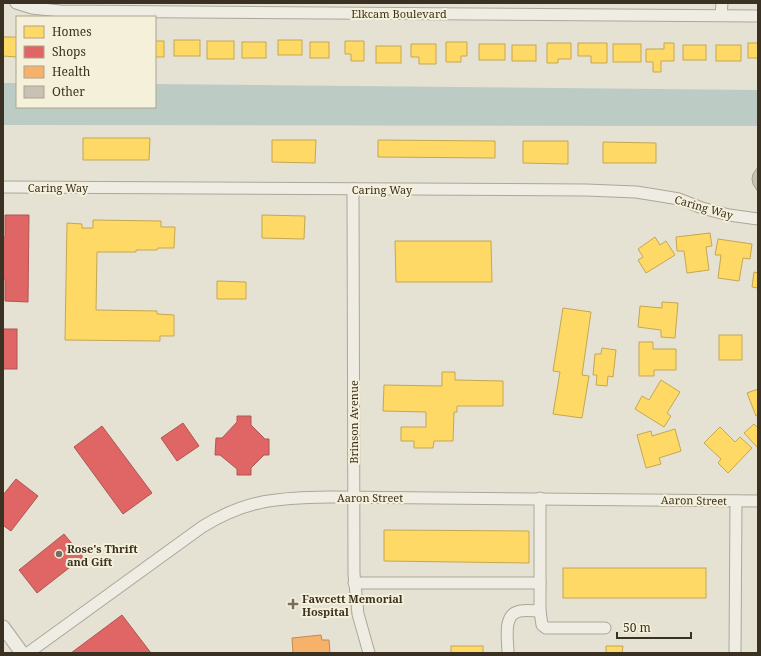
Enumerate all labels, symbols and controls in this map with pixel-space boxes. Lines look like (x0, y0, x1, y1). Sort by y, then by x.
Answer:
street label: Elkcam Boulevard (351, 6, 447, 21)
legend (16, 16, 156, 108)
text: Homes (52, 23, 92, 40)
text: Shops (52, 43, 86, 60)
text: Health (52, 63, 91, 80)
text: Other (52, 83, 85, 100)
street label: Caring Way (28, 180, 89, 195)
street label: Caring Way (352, 182, 413, 197)
street label: Caring Way (673, 191, 736, 223)
street label: Brinson Avenue (346, 380, 361, 464)
street label: Aaron Street (337, 490, 403, 505)
street label: Aaron Street (661, 492, 727, 508)
place label: Rose's Thrift and Gift (67, 541, 138, 569)
marker: Rose's Thrift and Gift (54, 549, 64, 559)
place label: Fawcett Memorial Hospital (302, 591, 403, 619)
marker: Fawcett Memorial Hospital (287, 598, 299, 610)
scale bar (617, 614, 691, 640)
text: 50 m (623, 619, 651, 636)

